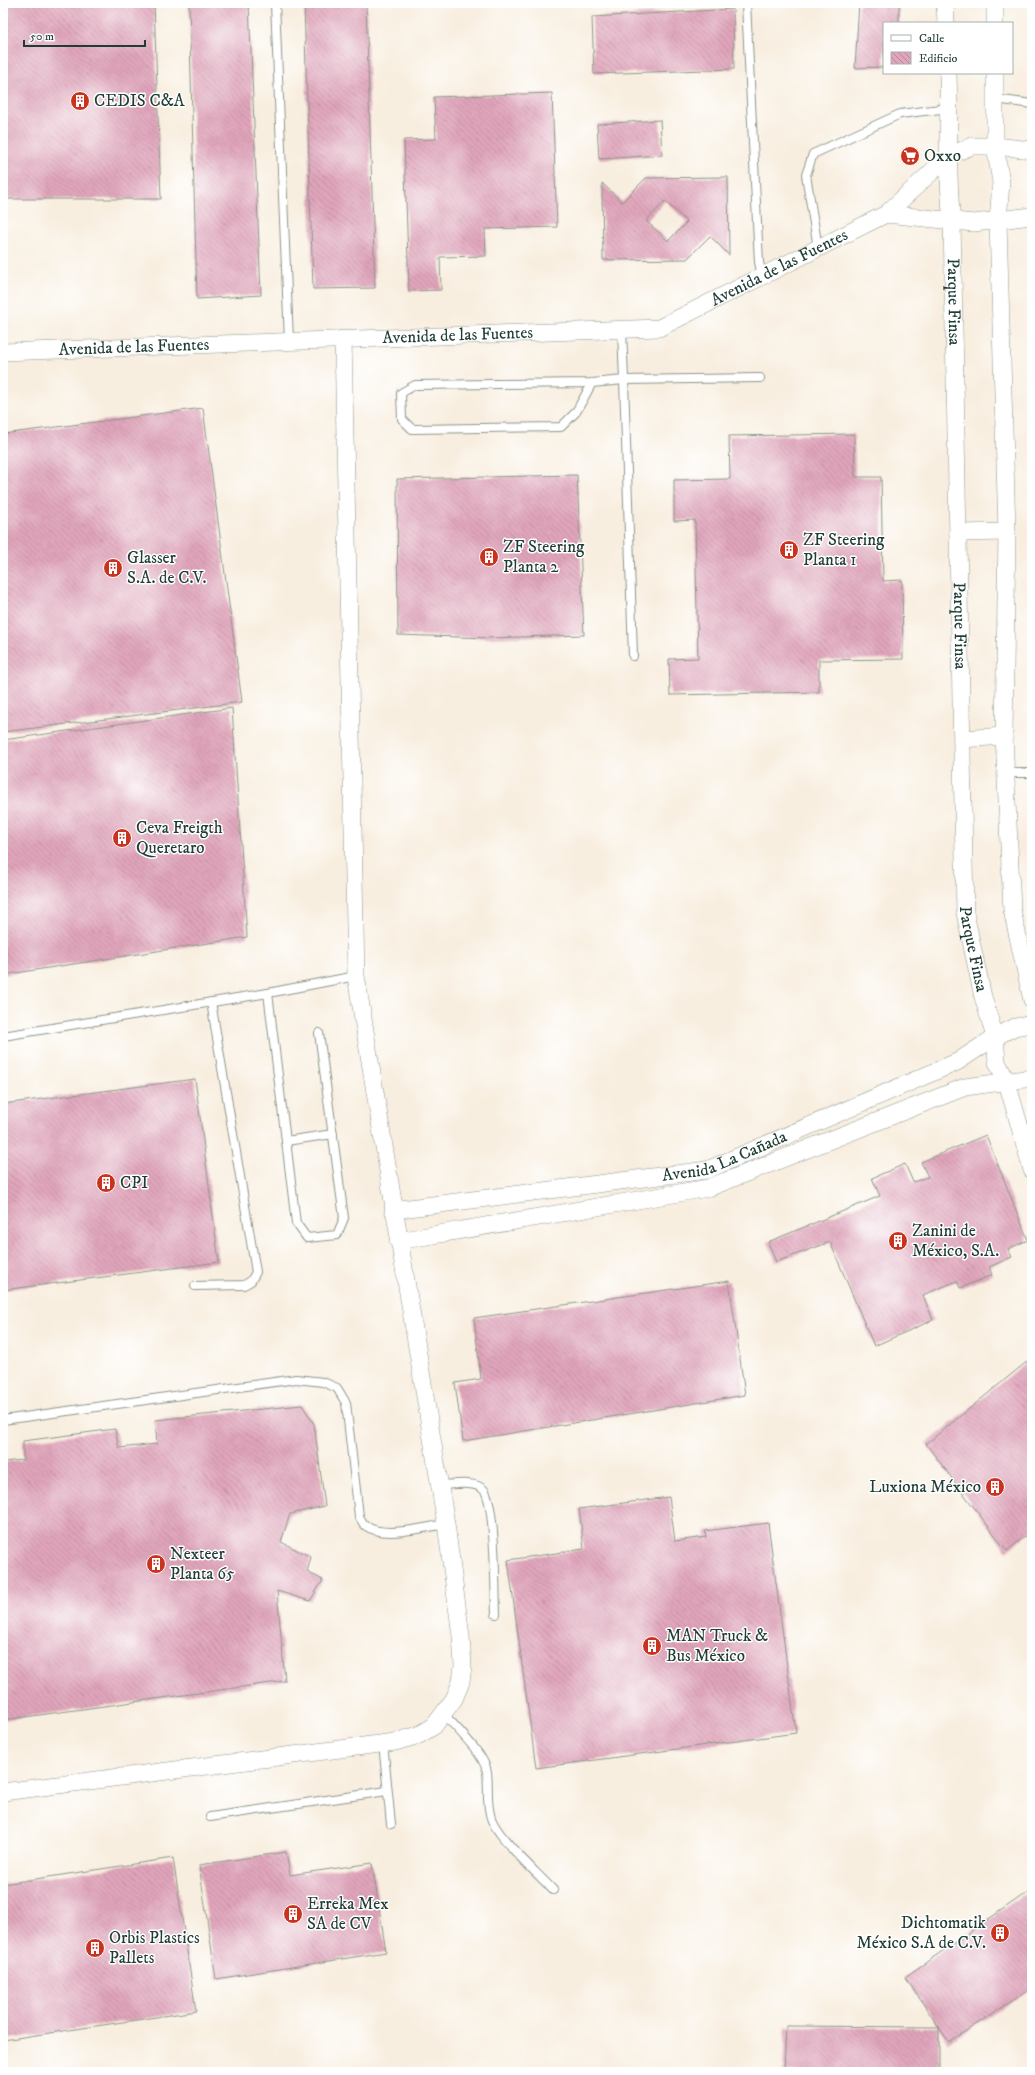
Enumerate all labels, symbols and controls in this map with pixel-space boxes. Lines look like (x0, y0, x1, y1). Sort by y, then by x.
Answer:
scale bar (24, 22, 145, 48)
legend (883, 22, 1013, 74)
text: 50 m (30, 29, 54, 44)
text: Calle (919, 31, 944, 46)
text: Edificio (919, 51, 958, 66)
building icon: CEDIS C&A (69, 90, 91, 112)
place label: CEDIS C&A (94, 90, 185, 112)
supermarket icon: Oxxo (899, 145, 921, 167)
place label: Oxxo (924, 145, 961, 167)
street label: Avenida de las Fuentes (707, 224, 852, 311)
street label: Parque Finsa (942, 258, 965, 346)
street label: Avenida de las Fuentes (382, 322, 534, 349)
street label: Avenida de las Fuentes (58, 333, 210, 361)
place label: ZF Steering Planta 1 (803, 529, 885, 571)
place label: ZF Steering Planta 2 (503, 536, 585, 578)
building icon: ZF Steering Planta 1 (778, 539, 800, 561)
building icon: ZF Steering Planta 2 (478, 546, 500, 568)
place label: Glasser S.A. de C.V. (127, 547, 207, 589)
building icon: Glasser S.A. de C.V. (102, 557, 124, 579)
street label: Parque Finsa (948, 582, 971, 670)
place label: Ceva Freigth Queretaro (136, 817, 223, 859)
building icon: Ceva Freigth Queretaro (111, 827, 133, 849)
street label: Parque Finsa (954, 906, 993, 995)
street label: Avenida La Cañada (661, 1125, 791, 1187)
building icon: CPI (95, 1172, 117, 1194)
place label: CPI (120, 1172, 148, 1194)
place label: Zanini de México, S.A. (912, 1220, 999, 1262)
building icon: Zanini de México, S.A. (887, 1230, 909, 1252)
place label: Luxiona México (869, 1476, 981, 1498)
building icon: Luxiona México (984, 1476, 1006, 1498)
place label: Nexteer Planta 65 (170, 1543, 235, 1585)
building icon: Nexteer Planta 65 (145, 1553, 167, 1575)
place label: MAN Truck & Bus México (666, 1625, 768, 1667)
building icon: MAN Truck & Bus México (641, 1635, 663, 1657)
place label: Erreka Mex SA de CV (307, 1893, 389, 1935)
building icon: Erreka Mex SA de CV (282, 1903, 304, 1925)
place label: Dichtomatik México S.A de C.V. (856, 1912, 987, 1954)
building icon: Dichtomatik México S.A de C.V. (989, 1922, 1011, 1944)
place label: Orbis Plastics Pallets (109, 1927, 200, 1969)
building icon: Orbis Plastics Pallets (84, 1937, 106, 1959)

